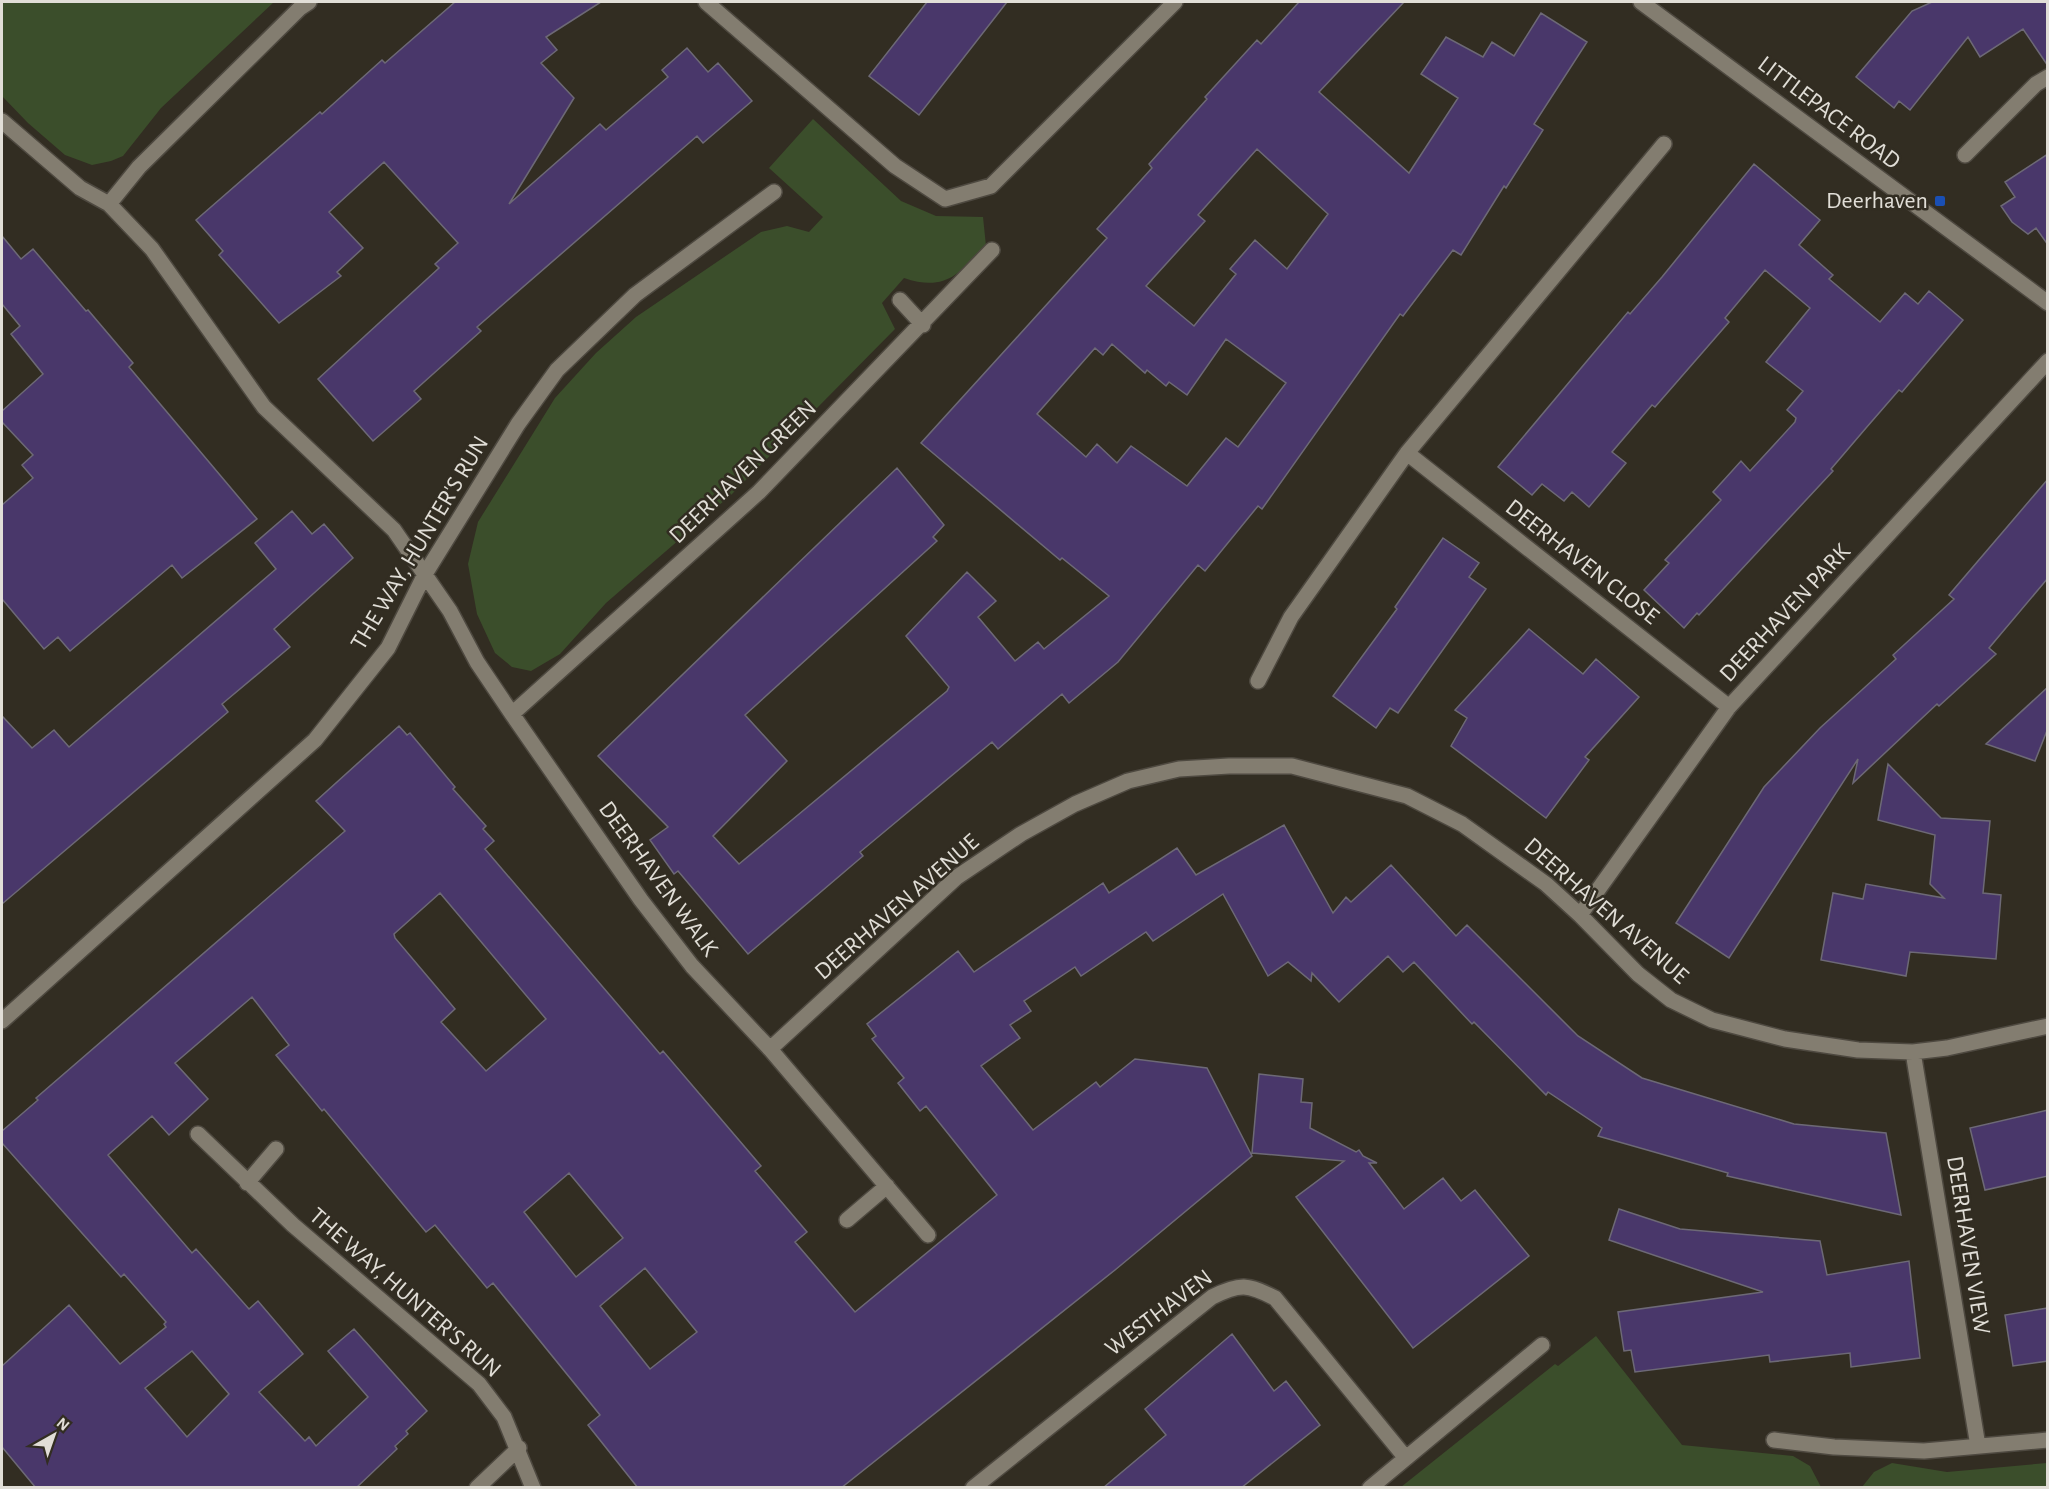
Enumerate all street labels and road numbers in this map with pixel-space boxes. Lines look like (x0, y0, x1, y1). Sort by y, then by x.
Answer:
street label: LITTLEPACE ROAD (1753, 52, 1905, 174)
street label: DEERHAVEN GREEN (665, 396, 821, 548)
street label: THE WAY, HUNTER'S RUN (347, 432, 493, 654)
street label: DEERHAVEN CLOSE (1501, 495, 1663, 629)
street label: DEERHAVEN PARK (1715, 539, 1855, 687)
street label: DEERHAVEN WALK (594, 797, 723, 962)
street label: DEERHAVEN AVENUE (810, 829, 984, 984)
street label: DEERHAVEN AVENUE (1519, 834, 1693, 989)
street label: DEERHAVEN VIEW (1942, 1154, 1994, 1336)
street label: THE WAY, HUNTER'S RUN (305, 1204, 505, 1382)
street label: WESTHAVEN (1101, 1265, 1217, 1361)

